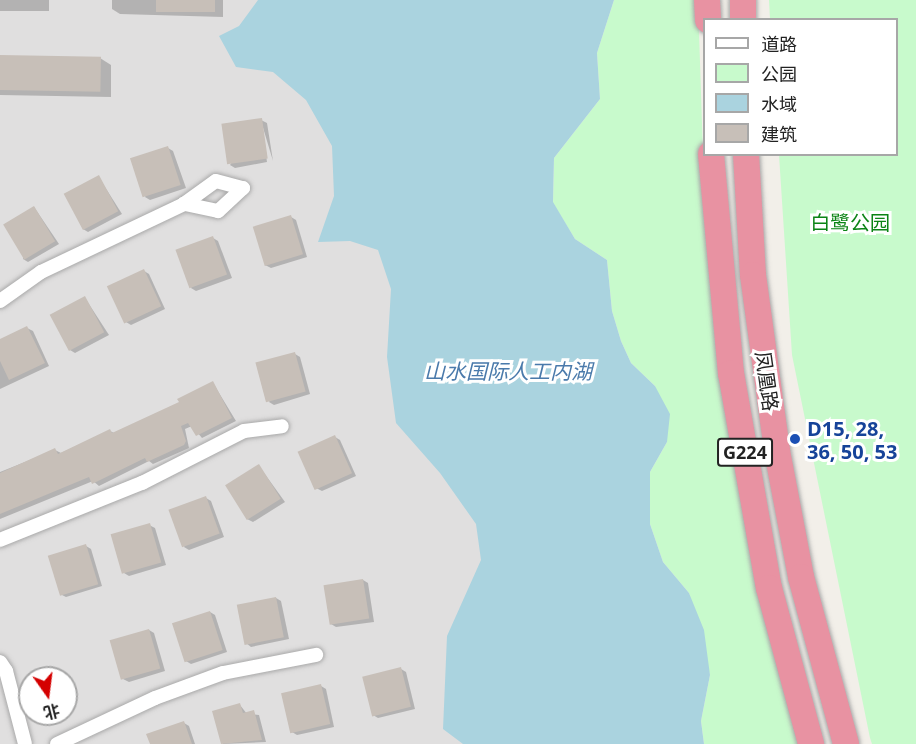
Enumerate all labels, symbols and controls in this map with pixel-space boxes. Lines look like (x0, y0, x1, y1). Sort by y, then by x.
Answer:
legend (703, 18, 898, 156)
text: 道路 (761, 32, 797, 56)
text: 公园 (761, 62, 797, 86)
text: 水域 (761, 92, 797, 116)
text: 建筑 (761, 122, 797, 146)
park label: 白鹭公园 (810, 210, 890, 234)
street label: 凤凰路 (751, 350, 783, 412)
water label: 山水国际人工内湖 (424, 358, 592, 384)
place label: D15, 28, 36, 50, 53 (807, 416, 897, 463)
marker: D15, 28, 36, 50, 53 (788, 432, 802, 446)
road number: G224 (716, 437, 774, 467)
north arrow (18, 666, 78, 726)
text: 北 (41, 699, 62, 724)

